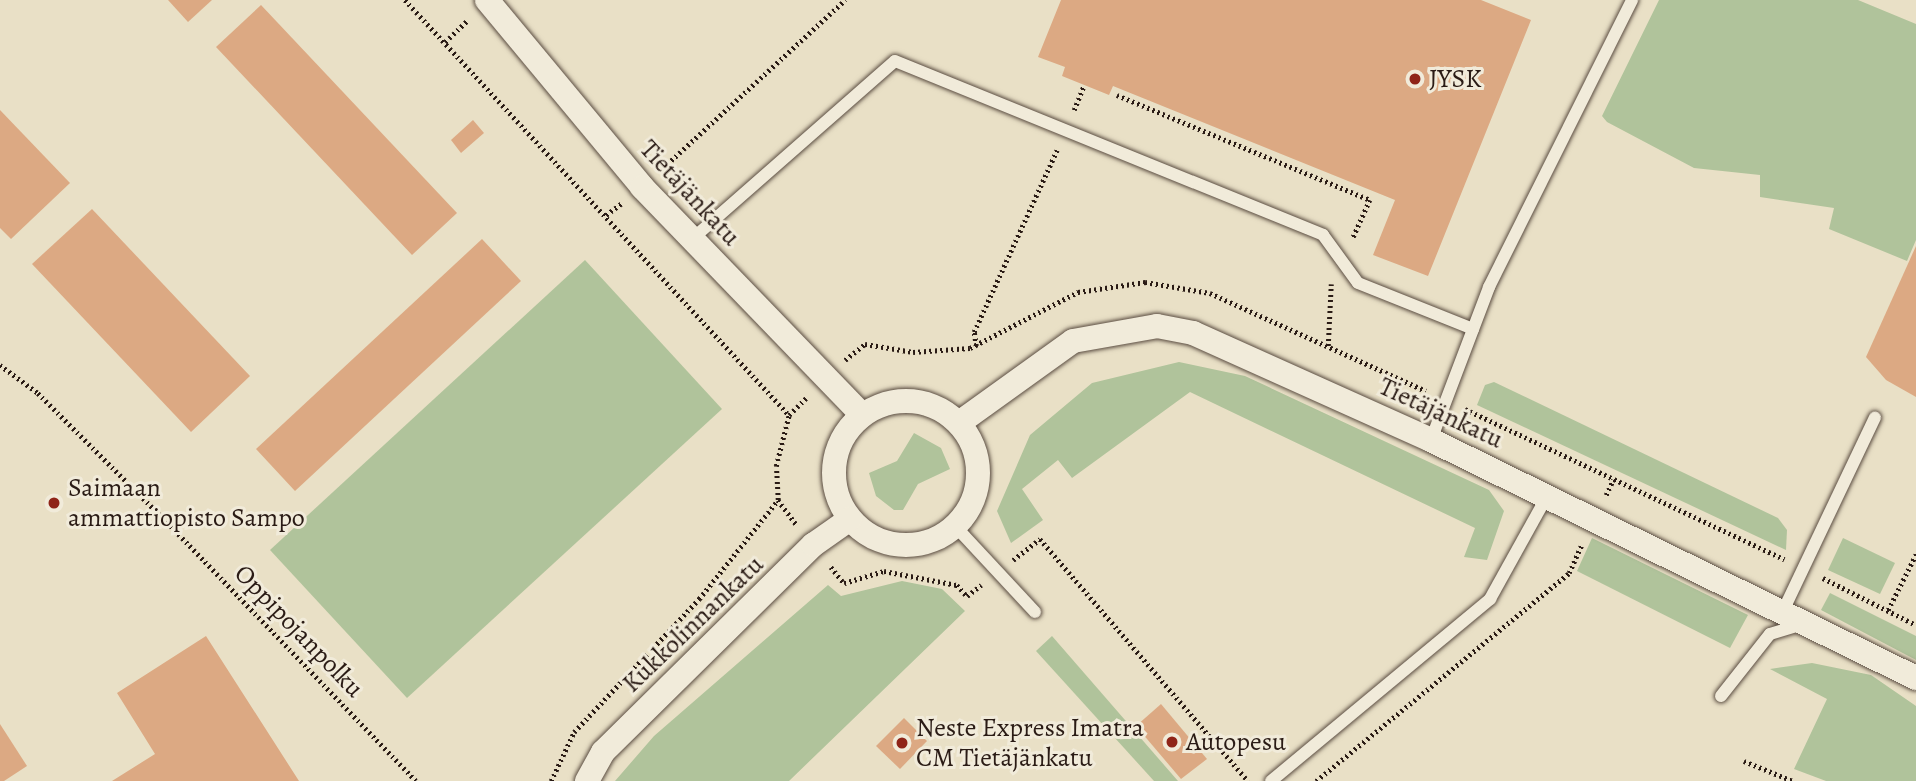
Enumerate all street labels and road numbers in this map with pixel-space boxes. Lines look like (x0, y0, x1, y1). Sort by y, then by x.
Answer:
street label: Tietäjänkatu (633, 134, 747, 252)
street label: Tietäjänkatu (1374, 371, 1508, 455)
street label: Kukkolinnankatu (616, 549, 770, 699)
street label: Oppipojanpolku (228, 558, 370, 704)

